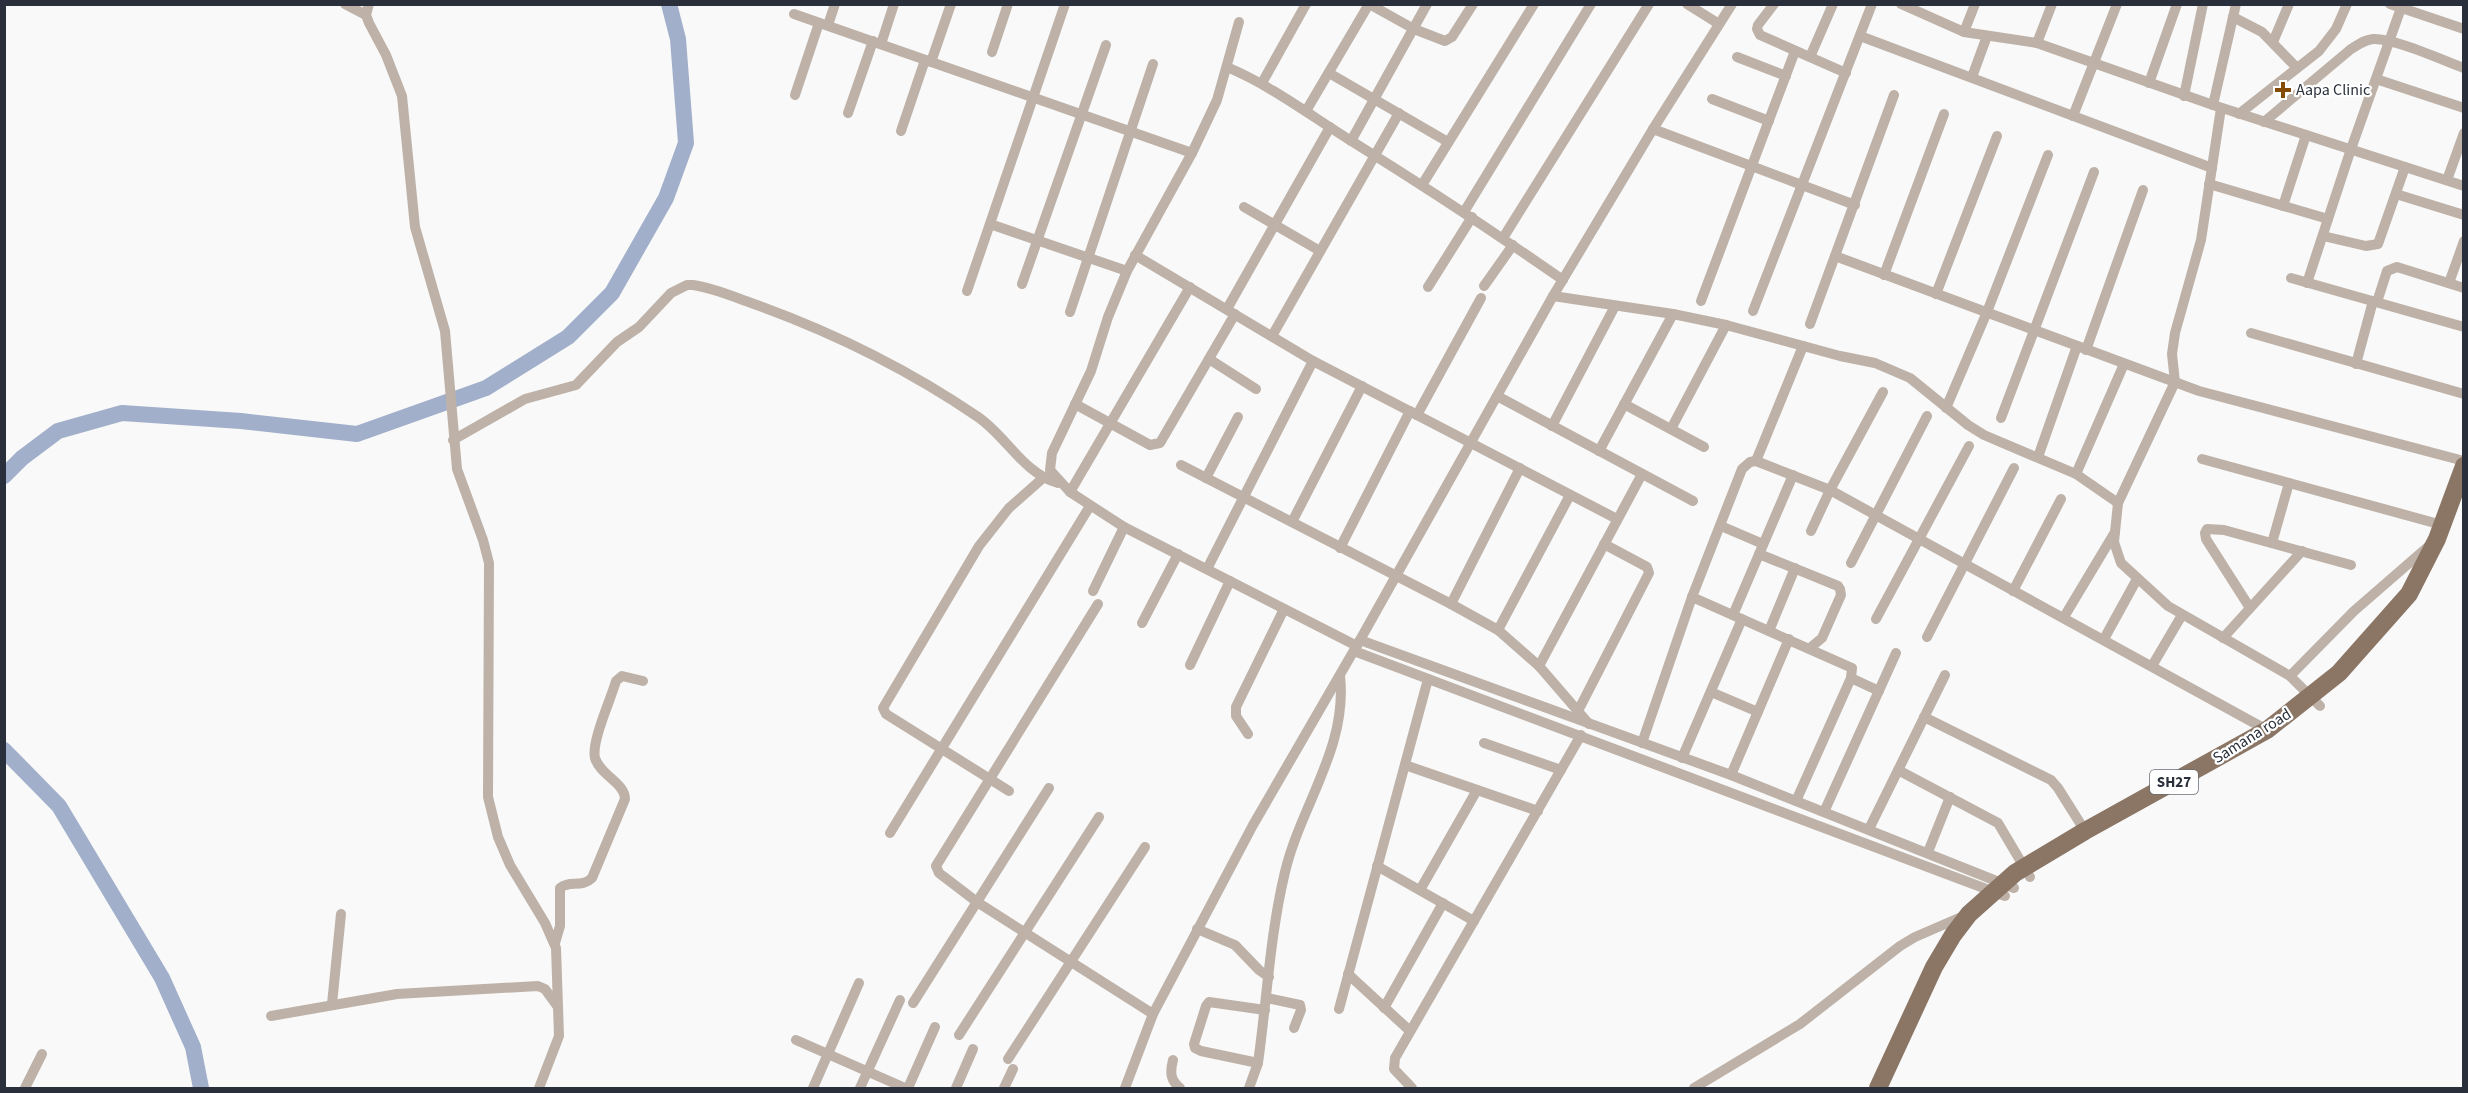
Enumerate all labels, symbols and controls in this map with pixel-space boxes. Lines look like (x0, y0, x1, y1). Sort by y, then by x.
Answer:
place label: Aapa Clinic (2296, 79, 2370, 101)
marker: Aapa Clinic (2274, 81, 2292, 99)
street label: Samana road (2209, 703, 2295, 769)
road number: SH27 (2150, 770, 2198, 794)

